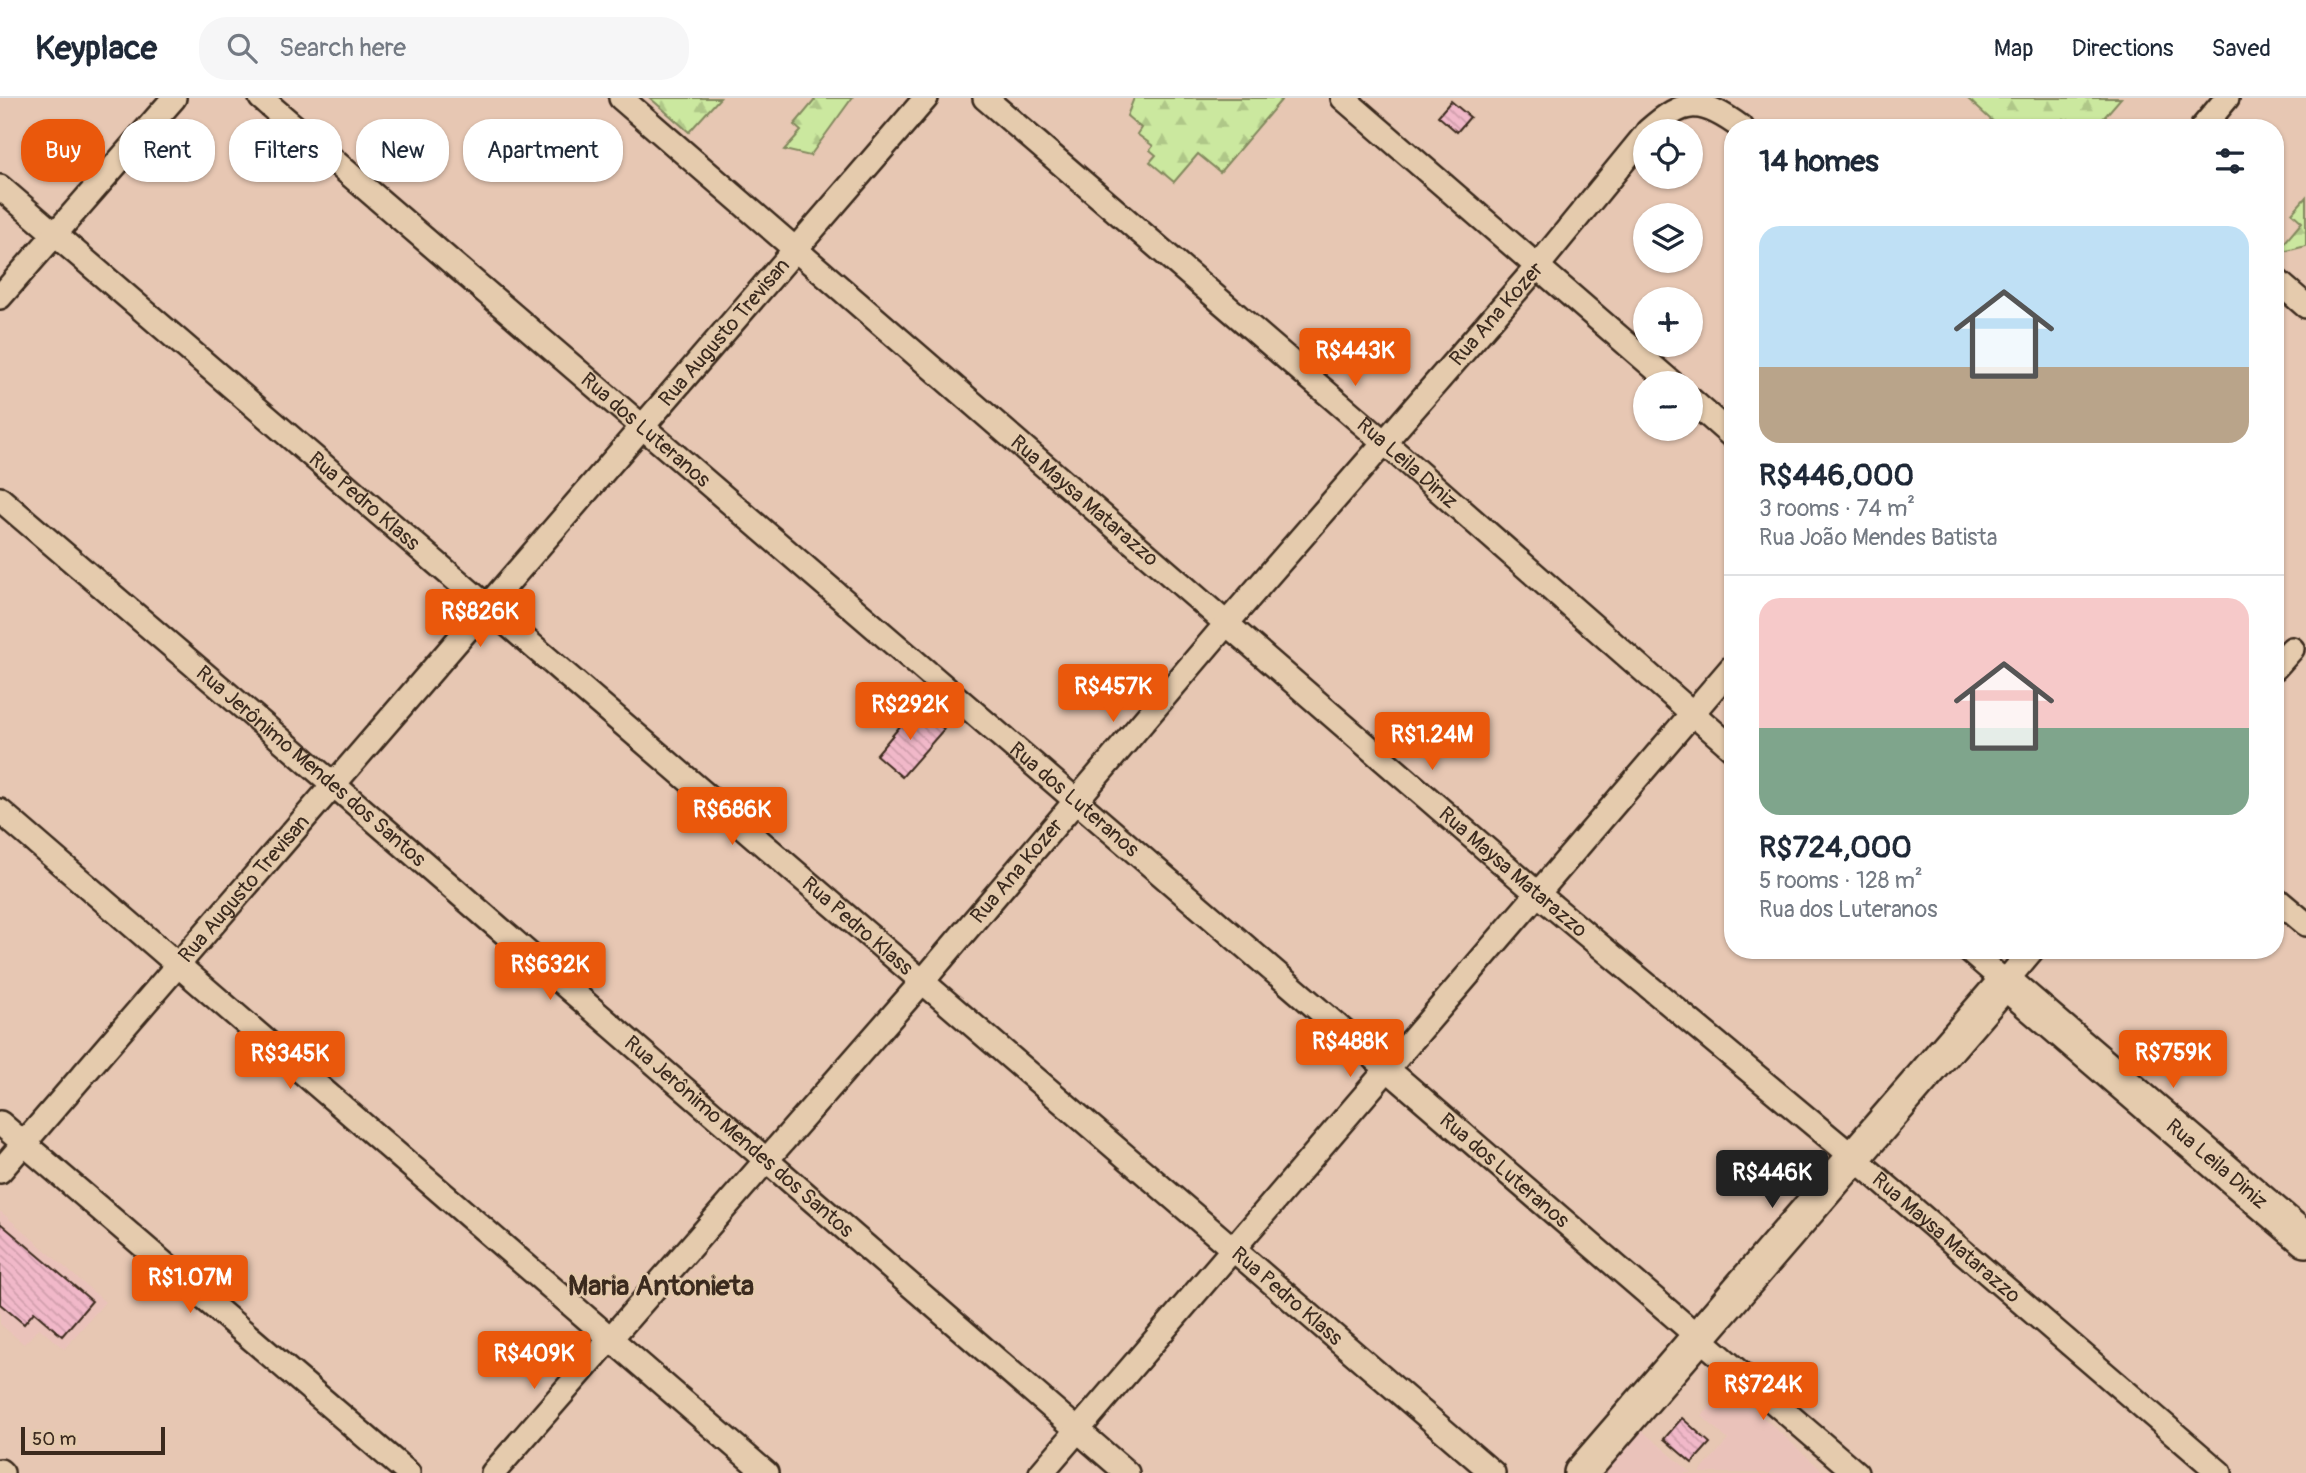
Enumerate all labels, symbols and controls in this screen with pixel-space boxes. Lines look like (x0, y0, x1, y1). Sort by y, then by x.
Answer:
search box (199, 17, 689, 80)
text: Keyplace (35, 28, 157, 69)
icon: search (223, 29, 261, 67)
text: Search here (279, 32, 406, 64)
text: Map (1994, 34, 2034, 63)
text: Directions (2072, 34, 2173, 63)
text: Saved (2211, 34, 2271, 63)
chip: Buy (21, 119, 105, 182)
chip: Rent (119, 119, 215, 182)
chip: Filters (229, 119, 342, 182)
chip: New (356, 119, 449, 182)
chip: Apartment (463, 119, 623, 182)
map controls (1633, 119, 1703, 441)
button: locate (1633, 119, 1703, 189)
icon: filters (2211, 142, 2249, 180)
text: 14 homes (1759, 143, 1879, 180)
button: layers (1633, 203, 1703, 273)
street label: Rua Augusto Trevisan (652, 252, 795, 412)
street label: Rua Ana Kozer (1443, 256, 1549, 372)
icon: home (1941, 271, 2067, 397)
button: + (1633, 287, 1703, 357)
pin: R$443K (1298, 328, 1412, 388)
text: R$443K (1315, 336, 1395, 365)
street label: Rua dos Luteranos (575, 366, 717, 494)
button: − (1633, 371, 1703, 441)
street label: Rua Leila Diniz (1351, 411, 1464, 514)
street label: Rua Maysa Matarazzo (1005, 429, 1164, 572)
street label: Rua Pedro Klass (303, 446, 426, 557)
text: R$446,000 (1759, 457, 1914, 494)
text: 3 rooms · 74 m² (1759, 494, 1915, 523)
text: Rua João Mendes Batista (1759, 523, 1997, 552)
pin: R$826K (423, 589, 537, 649)
text: R$826K (441, 597, 519, 626)
icon: home (1941, 643, 2067, 769)
street label: Rua Jerônimo Mendes dos Santos (191, 659, 432, 873)
pin: R$457K (1056, 664, 1170, 724)
text: R$457K (1074, 672, 1152, 701)
pin: R$292K (853, 682, 967, 742)
text: R$292K (871, 690, 949, 719)
pin: R$1.24M (1367, 712, 1497, 772)
text: R$1.24M (1391, 720, 1473, 749)
street label: Rua dos Luteranos (1004, 736, 1145, 863)
pin: R$686K (675, 788, 789, 847)
text: R$686K (693, 795, 771, 824)
street label: Rua Maysa Matarazzo (1433, 800, 1593, 943)
street label: Rua Augusto Trevisan (172, 809, 315, 968)
street label: Rua Ana Kozer (964, 812, 1069, 929)
text: R$724,000 (1759, 829, 1912, 866)
text: 5 rooms · 128 m² (1759, 866, 1923, 895)
street label: Rua Pedro Klass (796, 870, 919, 982)
text: Rua dos Luteranos (1759, 895, 1937, 924)
pin: R$632K (493, 942, 607, 1002)
text: R$632K (511, 950, 589, 979)
pin: R$488K (1293, 1020, 1407, 1079)
text: R$488K (1312, 1027, 1388, 1056)
street label: Rua Jerônimo Mendes dos Santos (619, 1030, 860, 1244)
pin: R$759K (2116, 1030, 2230, 1090)
pin: R$345K (233, 1032, 347, 1091)
text: R$759K (2135, 1038, 2211, 1067)
text: R$345K (251, 1039, 329, 1068)
street label: Rua dos Luteranos (1434, 1107, 1576, 1234)
street label: Rua Leila Diniz (2161, 1113, 2274, 1215)
pin: R$446K (1715, 1150, 1829, 1210)
text: R$446K (1732, 1158, 1812, 1187)
street label: Rua Maysa Matarazzo (1867, 1166, 2026, 1309)
street label: Rua Pedro Klass (1226, 1240, 1349, 1352)
pin: R$1.07M (125, 1256, 255, 1315)
text: R$1.07M (148, 1263, 232, 1292)
district label: Maria Antonieta (568, 1269, 754, 1304)
pin: R$409K (477, 1332, 591, 1391)
text: R$409K (494, 1339, 574, 1368)
pin: R$724K (1706, 1362, 1820, 1422)
text: R$724K (1724, 1370, 1802, 1399)
scale bar (21, 1424, 164, 1456)
text: 50 m (32, 1427, 76, 1451)

